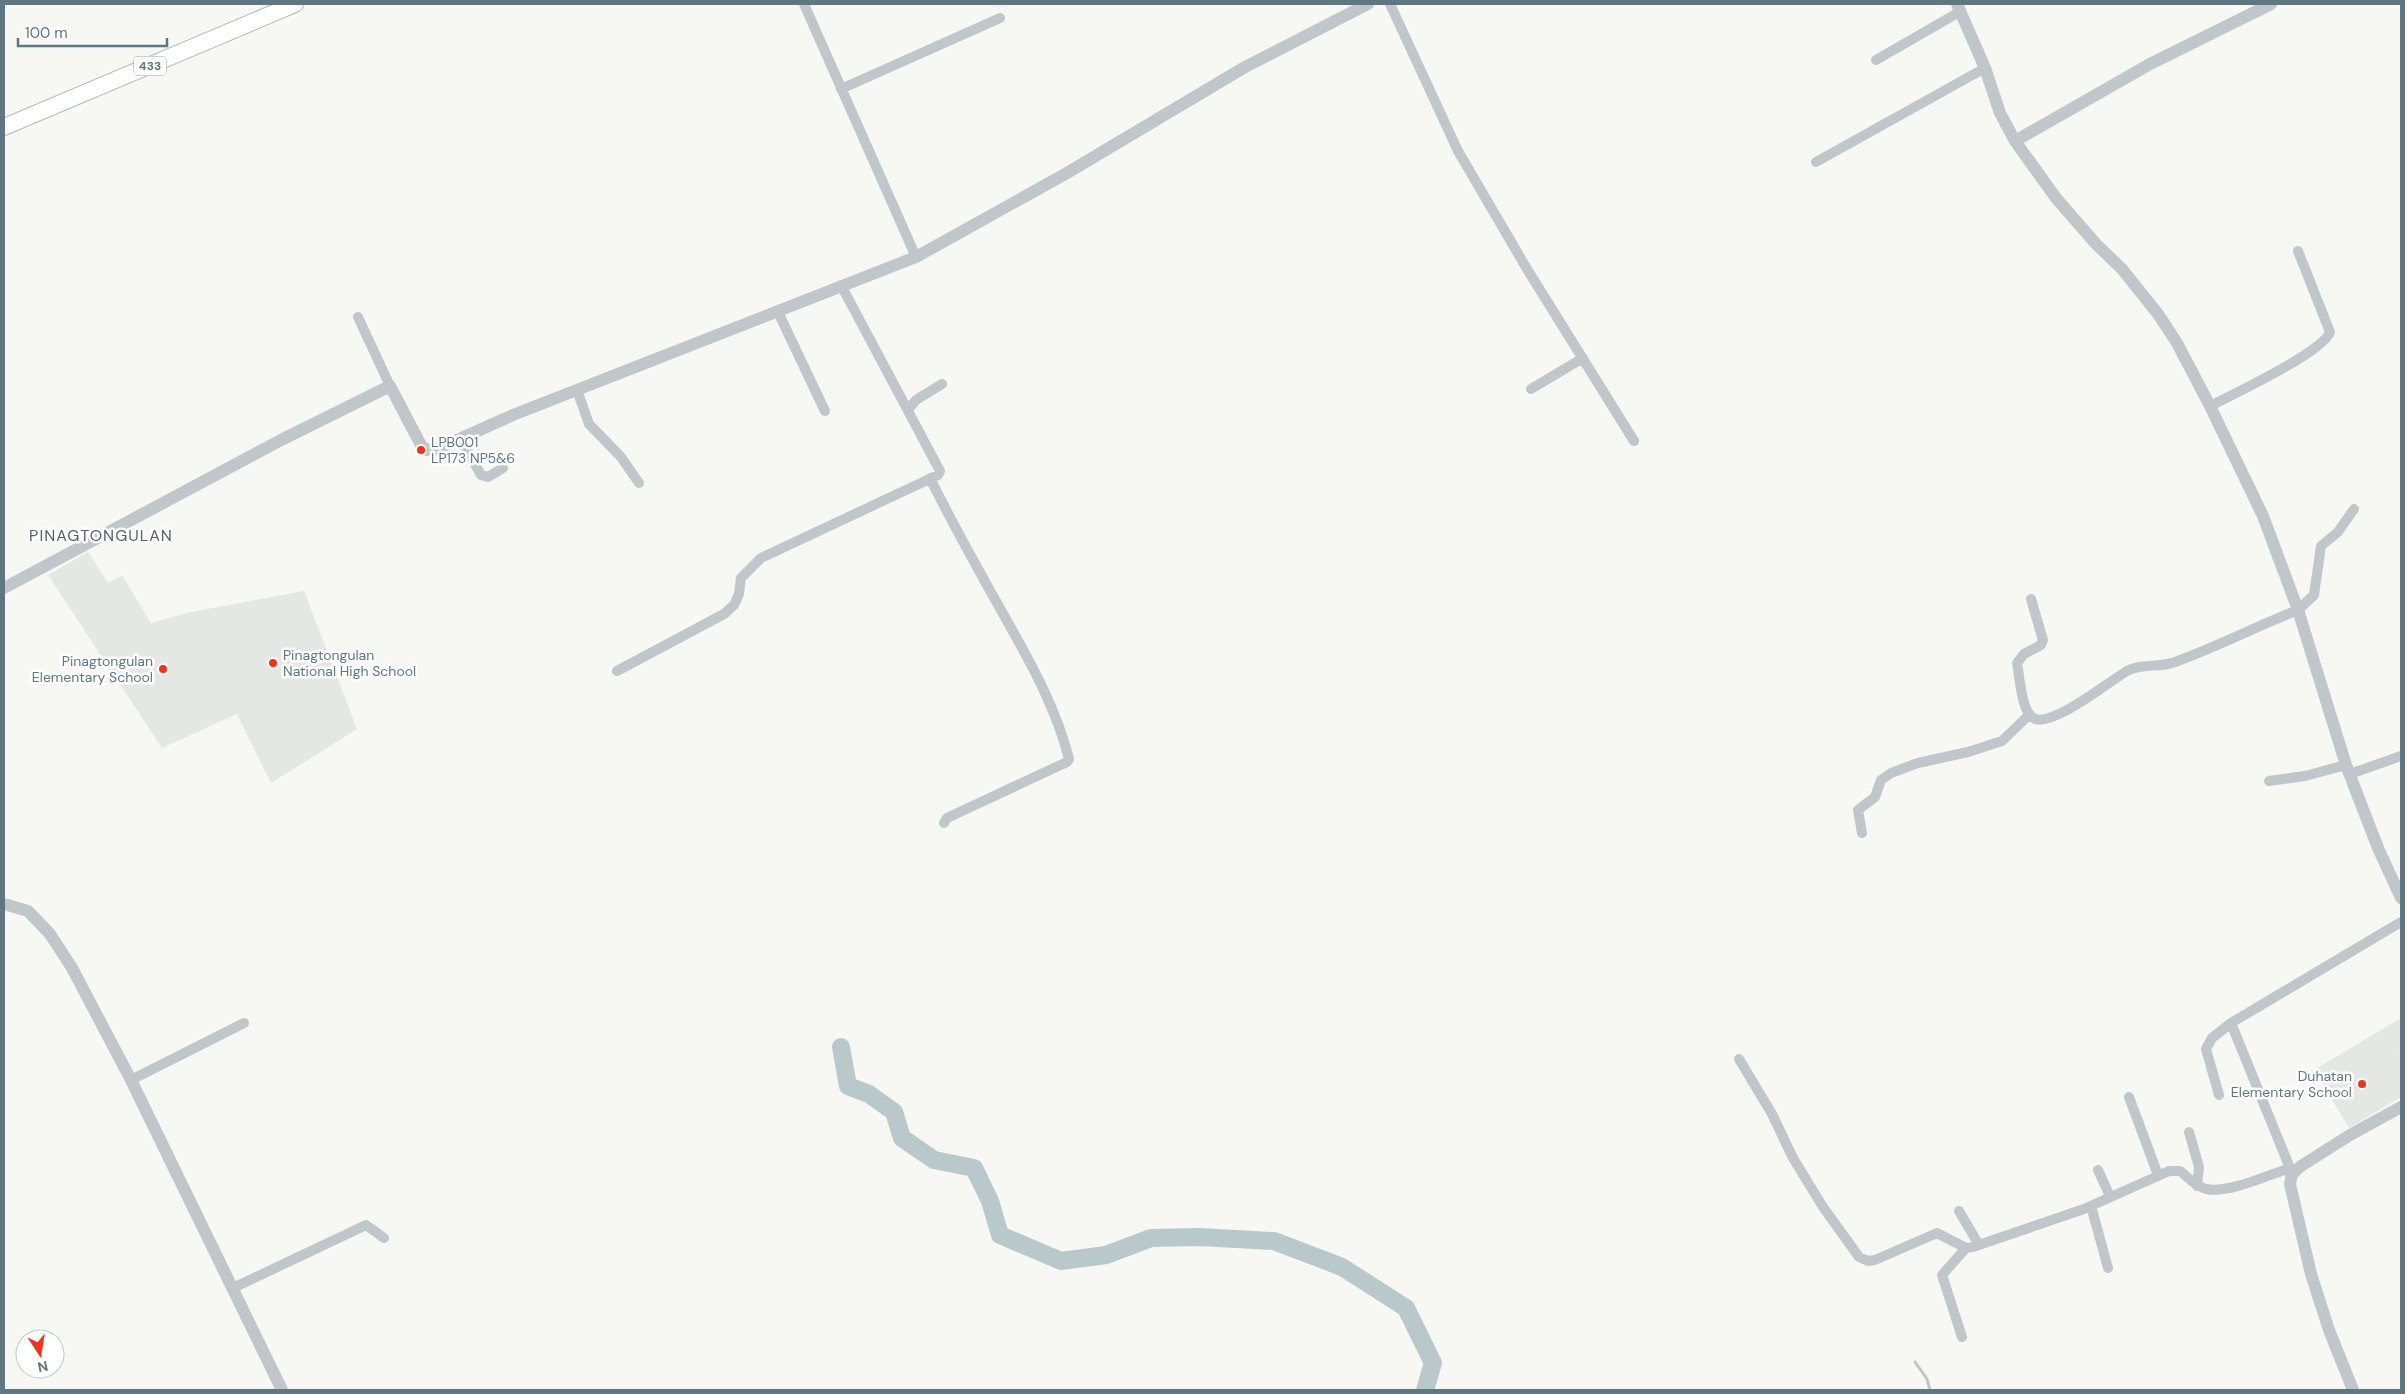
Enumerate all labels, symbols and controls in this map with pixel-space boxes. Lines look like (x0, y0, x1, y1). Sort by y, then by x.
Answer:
scale bar (18, 15, 166, 47)
text: 100 m (25, 23, 68, 43)
road number: 433 (134, 56, 166, 76)
place label: LPB001 LP173 NP5&6 (431, 433, 515, 467)
marker: LPB001 LP173 NP5&6 (415, 444, 427, 456)
district label: PINAGTONGULAN (29, 525, 173, 546)
place label: Pinagtongulan National High School (283, 646, 416, 680)
place label: Pinagtongulan Elementary School (32, 652, 153, 686)
marker: Pinagtongulan National High School (267, 657, 279, 669)
marker: Pinagtongulan Elementary School (157, 663, 169, 675)
place label: Duhatan Elementary School (2231, 1067, 2352, 1101)
marker: Duhatan Elementary School (2356, 1078, 2368, 1090)
north arrow (15, 1329, 65, 1379)
text: N (36, 1357, 50, 1377)

